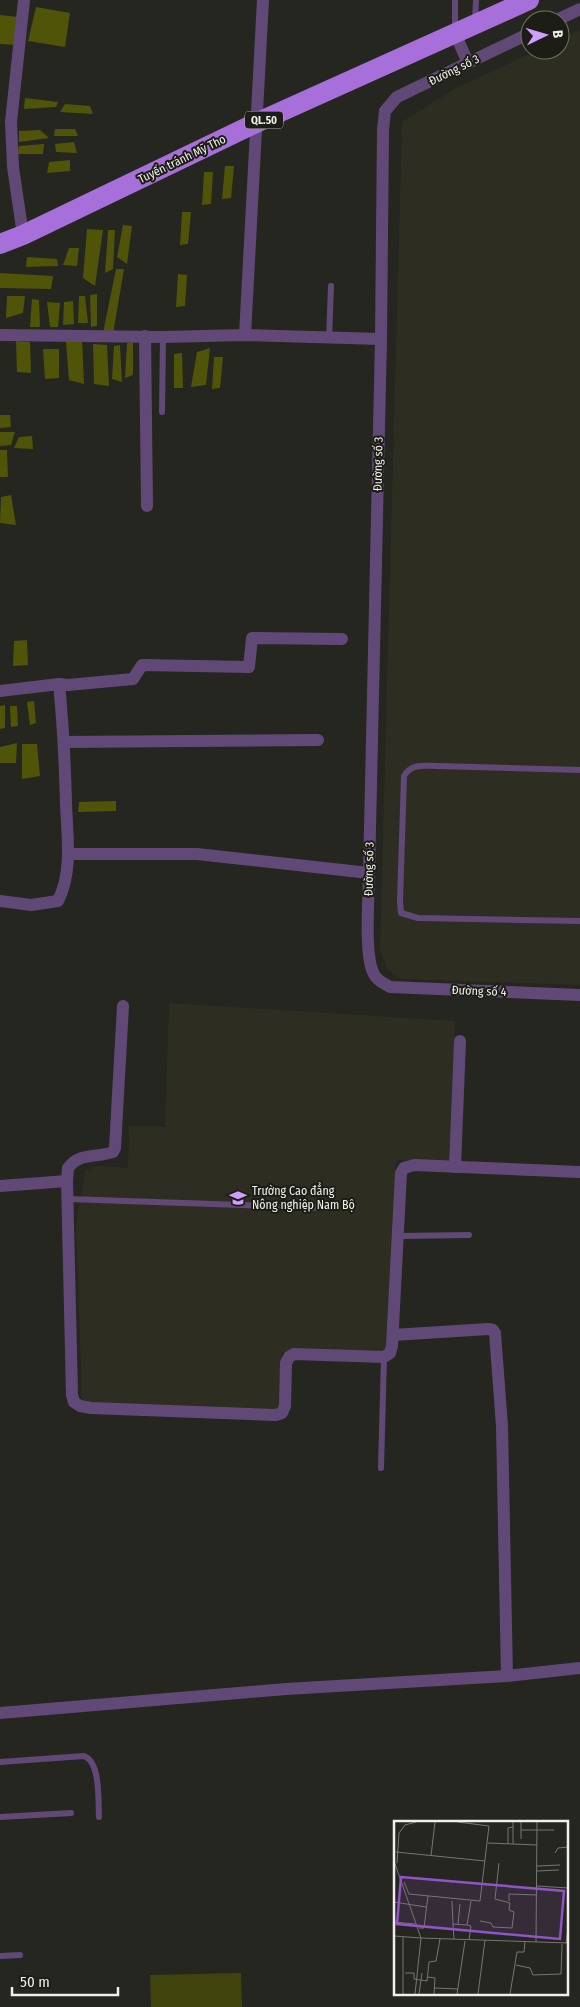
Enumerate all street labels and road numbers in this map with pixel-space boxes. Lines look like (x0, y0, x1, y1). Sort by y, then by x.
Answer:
street label: Đường số 3 (426, 51, 482, 88)
road number: QL.50 (245, 112, 283, 128)
street label: Tuyến tránh Mỹ Tho (135, 131, 228, 186)
street label: Đường số 3 (370, 437, 385, 491)
street label: Đường số 3 (361, 842, 376, 896)
street label: Đường số 4 (451, 982, 507, 999)

